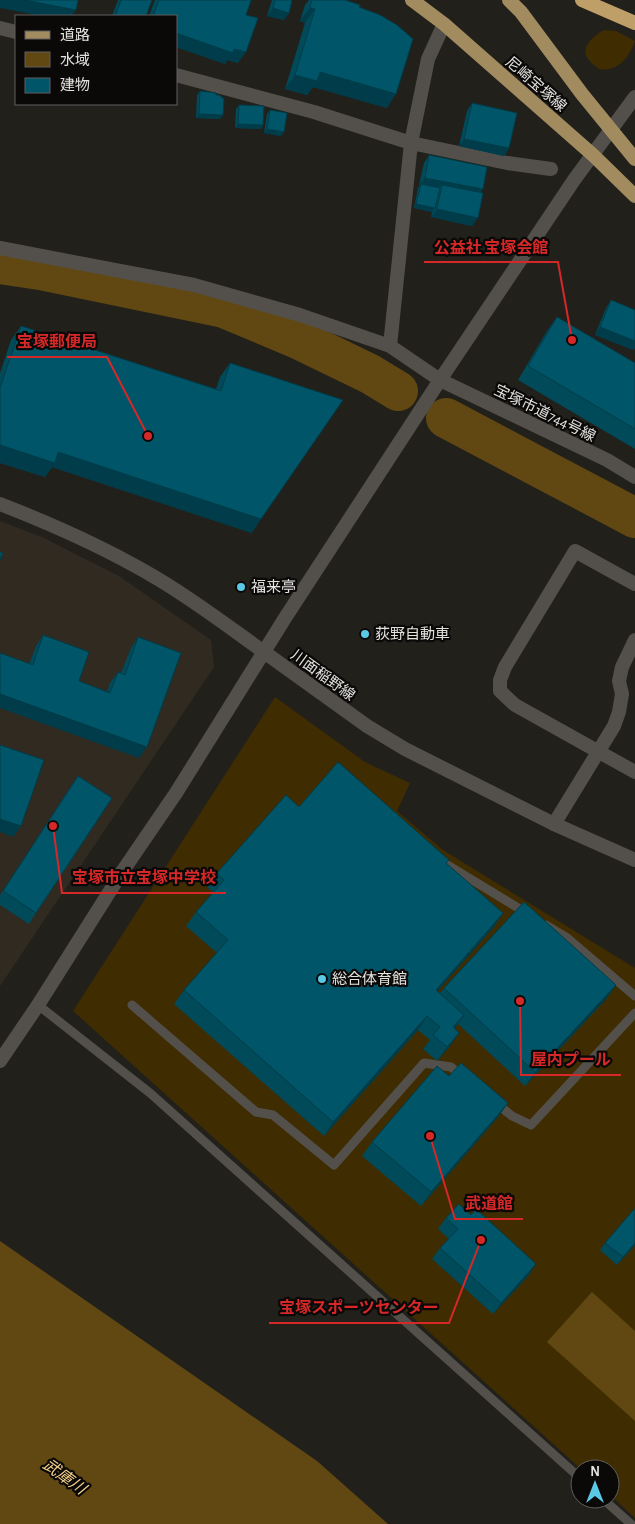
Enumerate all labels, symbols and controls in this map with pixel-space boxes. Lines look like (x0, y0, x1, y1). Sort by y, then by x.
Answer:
legend (15, 15, 178, 105)
text: 道路 (60, 27, 90, 43)
text: 水域 (60, 52, 90, 68)
street label: 尼崎宝塚線 (502, 53, 570, 115)
text: 建物 (60, 77, 90, 93)
callout: 公益社 宝塚会館 (424, 231, 558, 262)
text: 公益社 宝塚会館 (434, 238, 548, 256)
callout: 宝塚郵便局 (7, 326, 107, 357)
text: 宝塚郵便局 (17, 333, 97, 350)
street label: 宝塚市道744号線 (492, 382, 598, 444)
place label: 福来亭 (251, 579, 296, 595)
marker: 福来亭 (235, 581, 247, 593)
place label: 荻野自動車 (375, 626, 450, 642)
marker: 荻野自動車 (359, 628, 371, 640)
street label: 川面稲野線 (288, 646, 358, 704)
callout: 宝塚市立宝塚中学校 (62, 862, 226, 893)
text: 宝塚市立宝塚中学校 (72, 869, 216, 886)
place label: 総合体育館 (332, 971, 407, 987)
marker: 総合体育館 (316, 973, 328, 985)
callout: 屋内プール (521, 1044, 621, 1075)
text: 屋内プール (531, 1051, 611, 1068)
callout: 武道館 (455, 1188, 523, 1219)
text: 武道館 (465, 1195, 513, 1212)
callout: 宝塚スポーツセンター (269, 1292, 449, 1323)
text: 宝塚スポーツセンター (279, 1299, 439, 1316)
water label: 武庫川 (40, 1455, 91, 1499)
north arrow (570, 1459, 620, 1509)
text: N (590, 1465, 600, 1479)

